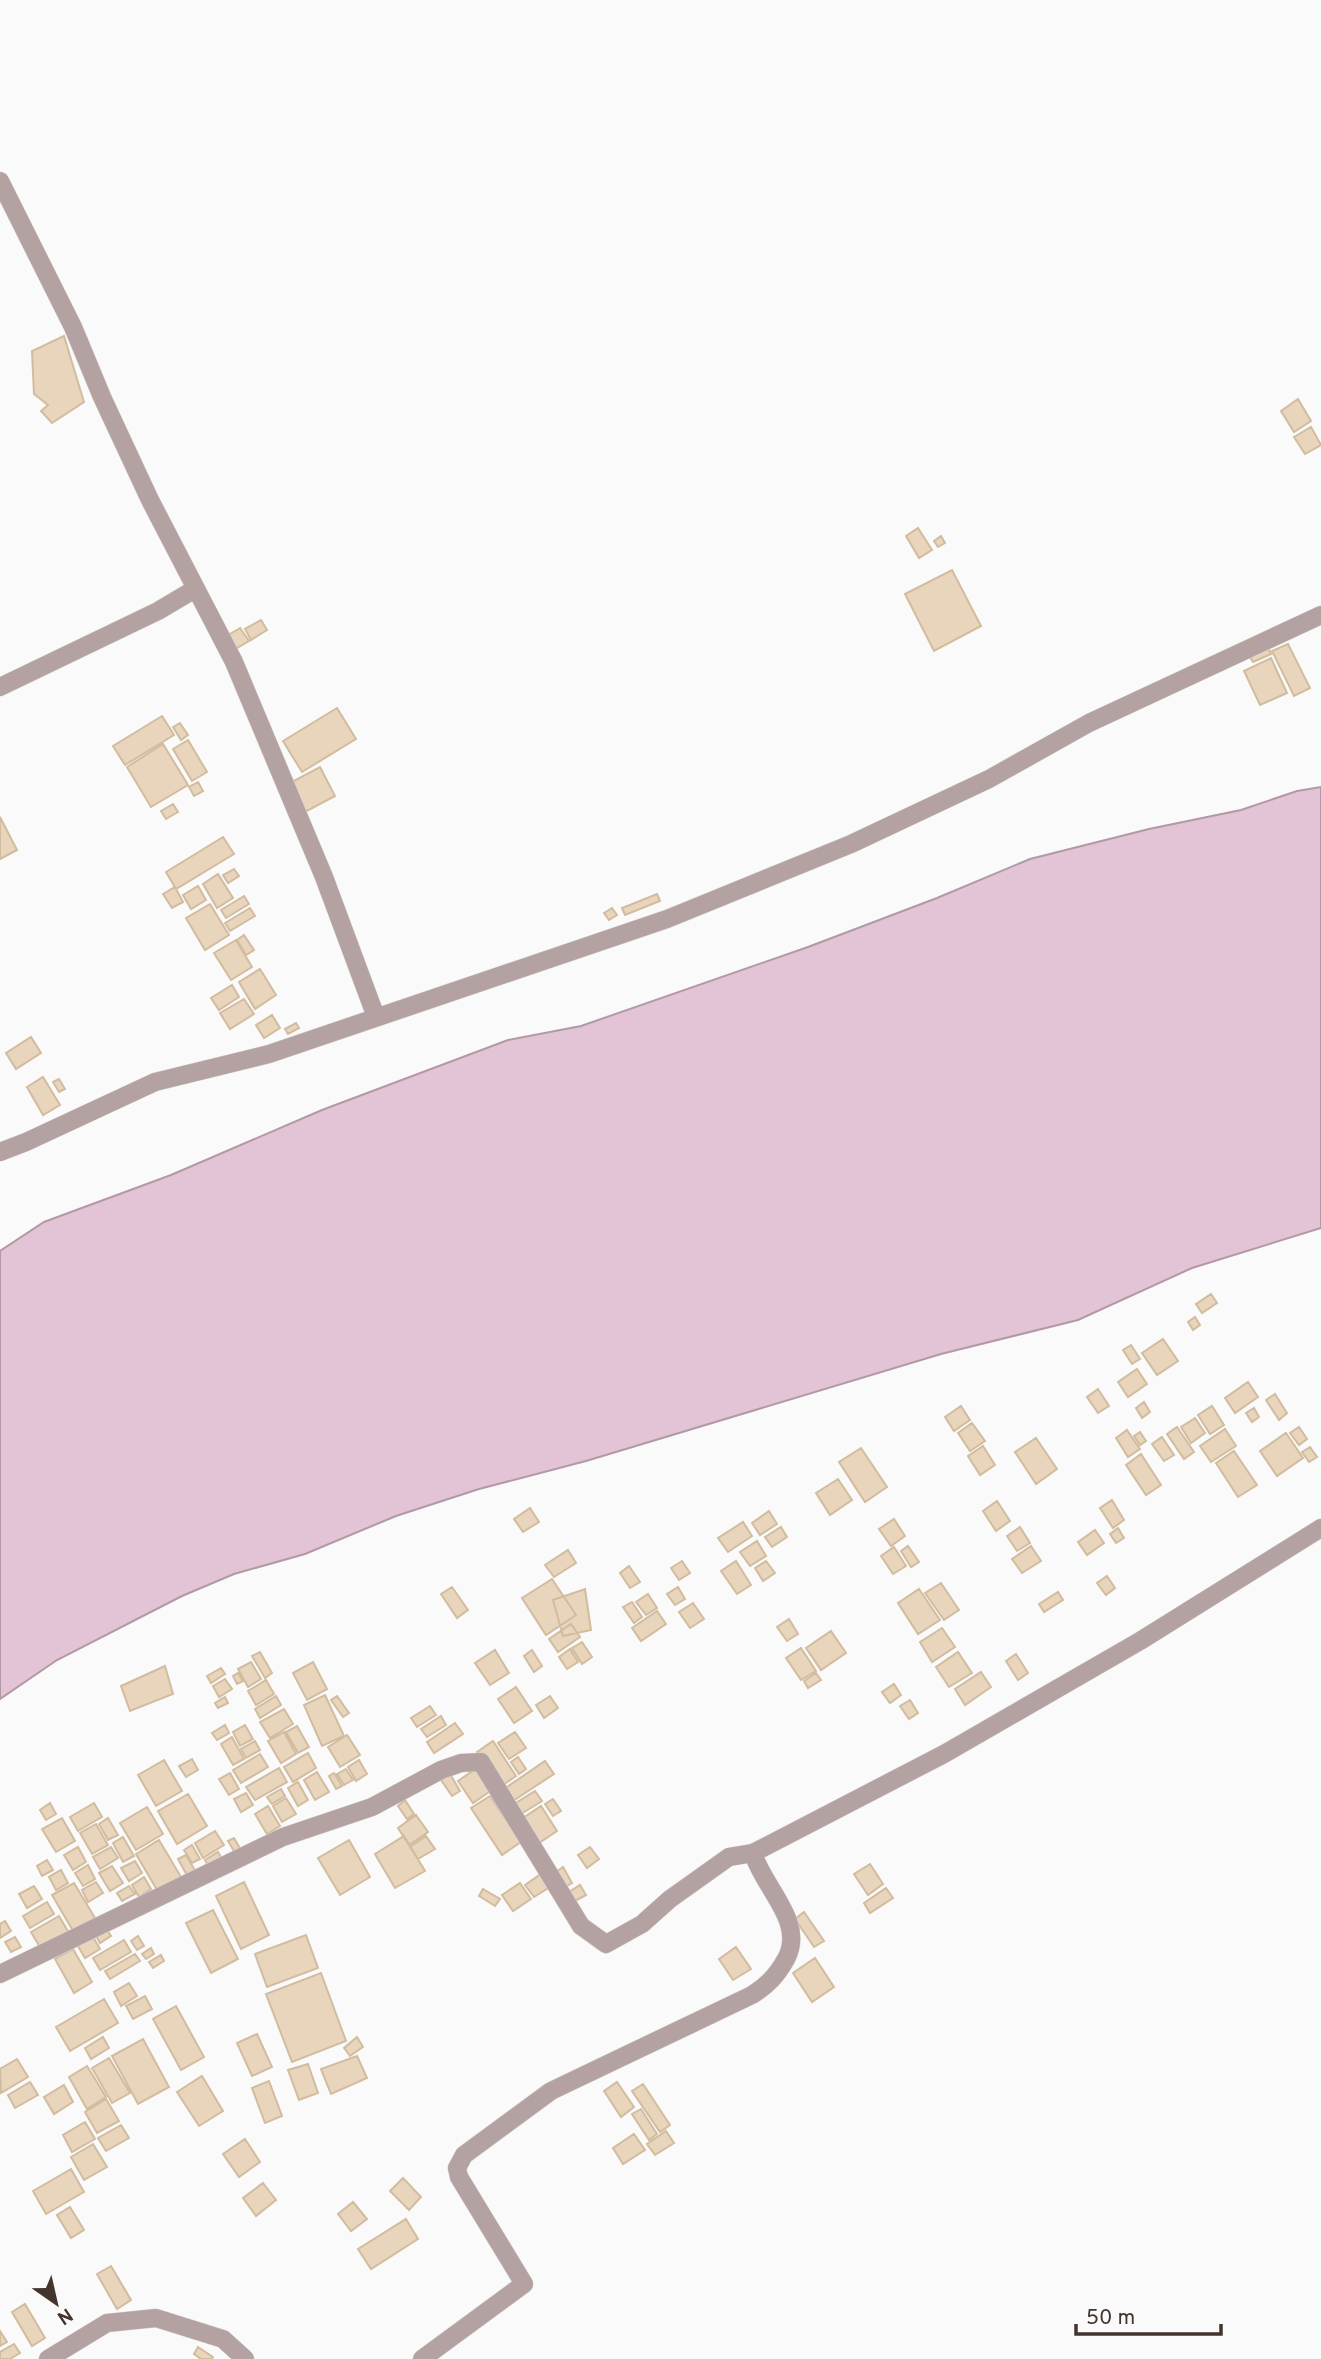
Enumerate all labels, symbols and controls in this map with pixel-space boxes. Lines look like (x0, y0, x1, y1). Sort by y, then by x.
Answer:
north arrow (21, 2268, 91, 2338)
scale bar (1076, 2292, 1221, 2336)
text: N (52, 2302, 77, 2329)
text: 50 m (1086, 2305, 1135, 2332)

